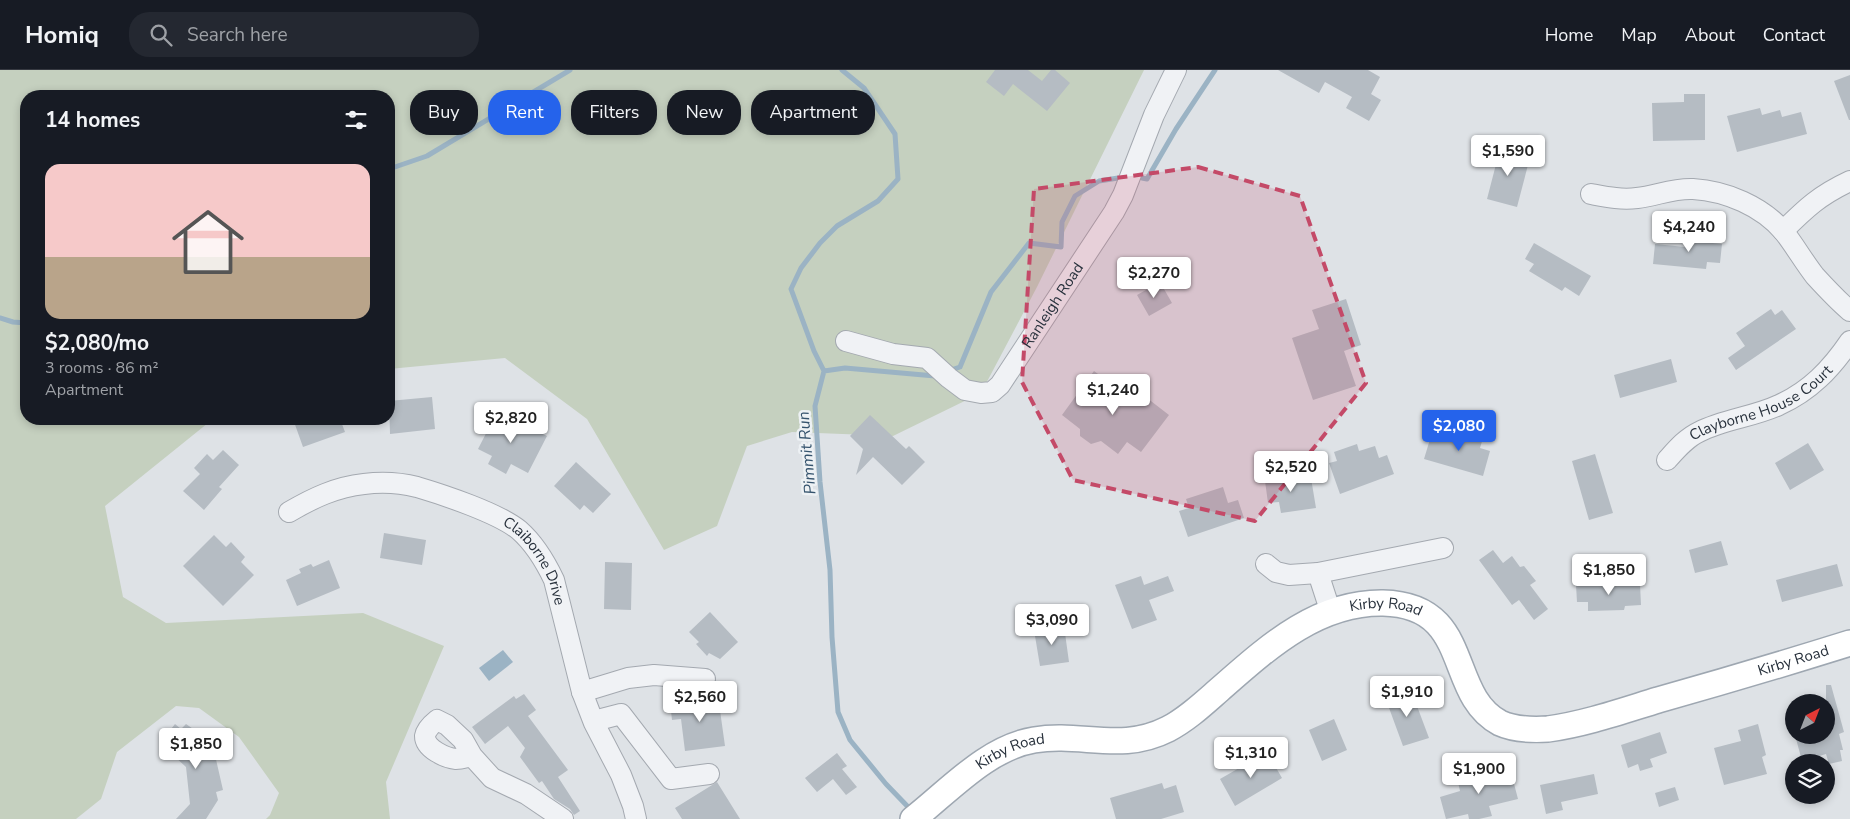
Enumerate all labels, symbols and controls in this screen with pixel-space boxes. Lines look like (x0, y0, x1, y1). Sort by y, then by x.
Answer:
search box (129, 12, 479, 57)
text: Homiq (25, 19, 99, 51)
icon: search (147, 21, 175, 49)
text: Search here (187, 22, 288, 48)
text: Home (1545, 23, 1593, 47)
text: Map (1621, 23, 1657, 47)
text: About (1685, 23, 1735, 47)
text: Contact (1763, 23, 1825, 47)
chip: Buy (410, 90, 478, 135)
chip: Rent (488, 90, 561, 135)
chip: Filters (571, 90, 657, 135)
chip: New (667, 90, 741, 135)
chip: Apartment (751, 90, 875, 135)
text: 14 homes (45, 106, 140, 134)
icon: filters (342, 106, 370, 134)
pin: $1,590 (1467, 134, 1549, 177)
text: $1,590 (1482, 140, 1534, 162)
icon: home (163, 197, 253, 287)
pin: $4,240 (1648, 210, 1730, 253)
text: $4,240 (1663, 216, 1715, 238)
pin: $2,270 (1113, 256, 1195, 299)
street label: Ranleigh Road (1017, 259, 1088, 352)
text: $2,270 (1128, 262, 1180, 284)
text: $2,080/mo (45, 329, 149, 357)
text: 3 rooms · 86 m² (45, 357, 158, 379)
street label: Clayborne House Court (1686, 360, 1837, 445)
pin: $1,240 (1072, 374, 1154, 416)
text: Apartment (45, 379, 123, 401)
text: $1,240 (1087, 379, 1139, 401)
pin: $2,820 (470, 402, 552, 444)
text: $2,820 (485, 407, 537, 429)
water label: Pimmit Run (792, 410, 822, 496)
pin: $2,080 (1418, 410, 1500, 452)
text: $2,080 (1433, 415, 1485, 437)
pin: $2,520 (1250, 450, 1332, 493)
text: $2,520 (1265, 456, 1317, 478)
street label: Claiborne Drive (499, 512, 570, 607)
pin: $1,850 (1568, 554, 1650, 596)
text: $1,850 (1583, 559, 1635, 581)
street label: Kirby Road (1348, 593, 1426, 621)
pin: $3,090 (1011, 604, 1093, 646)
text: $3,090 (1026, 609, 1078, 631)
street label: Kirby Road (1755, 640, 1831, 681)
pin: $1,910 (1366, 676, 1448, 718)
pin: $2,560 (659, 680, 741, 723)
text: $1,910 (1381, 681, 1433, 703)
text: $2,560 (674, 686, 726, 708)
north arrow (1785, 694, 1835, 744)
map controls (1785, 694, 1835, 804)
pin: $1,850 (155, 728, 237, 770)
street label: Kirby Road (972, 729, 1046, 774)
text: $1,850 (170, 733, 222, 755)
pin: $1,310 (1210, 736, 1292, 779)
text: $1,310 (1225, 742, 1277, 764)
pin: $1,900 (1438, 752, 1520, 795)
button: layers (1785, 754, 1835, 804)
text: $1,900 (1453, 758, 1505, 780)

